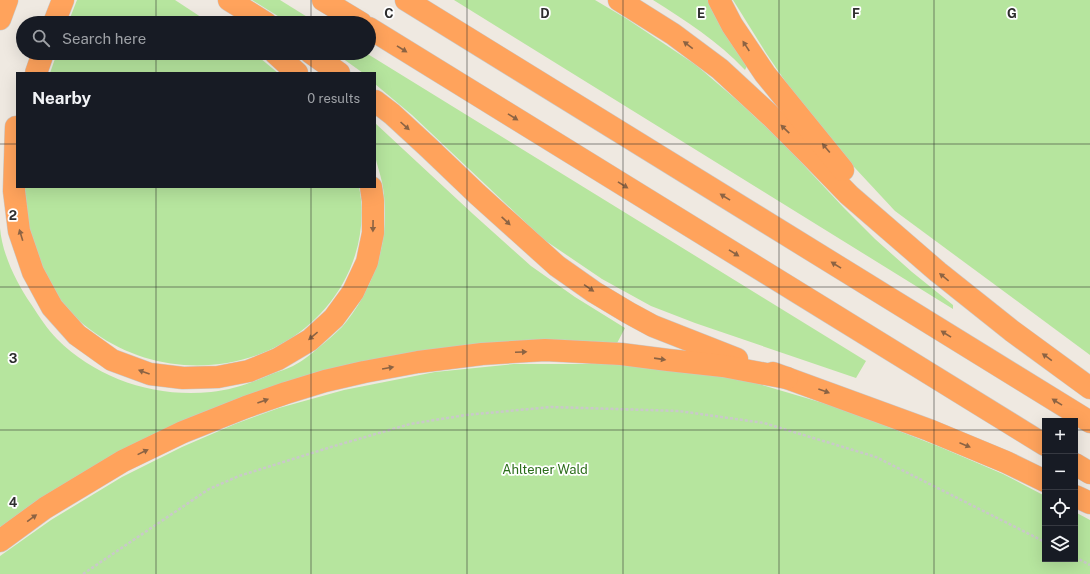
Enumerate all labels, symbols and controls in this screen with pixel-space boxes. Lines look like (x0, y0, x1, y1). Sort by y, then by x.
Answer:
text: C (384, 6, 394, 21)
text: D (540, 6, 550, 21)
text: E (697, 6, 705, 21)
text: F (852, 6, 860, 21)
text: G (1007, 6, 1017, 21)
search box (16, 16, 376, 60)
icon: search (30, 27, 52, 49)
text: Search here (62, 30, 146, 47)
one-way arrow (742, 40, 750, 51)
one-way arrow (683, 41, 694, 50)
one-way arrow (396, 45, 408, 52)
text: Nearby (32, 88, 91, 108)
text: 0 results (307, 91, 360, 106)
one-way arrow (508, 113, 518, 121)
one-way arrow (400, 121, 409, 130)
one-way arrow (779, 125, 790, 134)
one-way arrow (821, 143, 830, 154)
one-way arrow (618, 181, 629, 189)
one-way arrow (720, 193, 730, 201)
text: 2 (9, 208, 17, 223)
one-way arrow (501, 216, 511, 225)
one-way arrow (370, 220, 376, 233)
one-way arrow (18, 229, 24, 241)
one-way arrow (728, 250, 740, 257)
one-way arrow (830, 262, 842, 269)
one-way arrow (939, 273, 950, 282)
one-way arrow (583, 285, 595, 292)
one-way arrow (940, 330, 952, 337)
one-way arrow (308, 332, 319, 341)
one-way arrow (515, 348, 527, 355)
text: 3 (9, 351, 18, 366)
one-way arrow (1042, 353, 1052, 361)
one-way arrow (654, 356, 666, 362)
one-way arrow (382, 365, 395, 371)
one-way arrow (138, 368, 150, 374)
one-way arrow (818, 389, 830, 395)
one-way arrow (257, 398, 269, 404)
one-way arrow (1052, 398, 1062, 406)
map controls (1042, 418, 1078, 562)
button: + (1042, 418, 1078, 454)
one-way arrow (959, 442, 970, 448)
one-way arrow (138, 448, 149, 455)
button: − (1042, 454, 1078, 490)
park label: Ahltener Wald (502, 462, 588, 477)
button: locate (1042, 490, 1078, 526)
text: 4 (9, 495, 18, 510)
one-way arrow (26, 514, 37, 522)
button: layers (1042, 526, 1078, 562)

